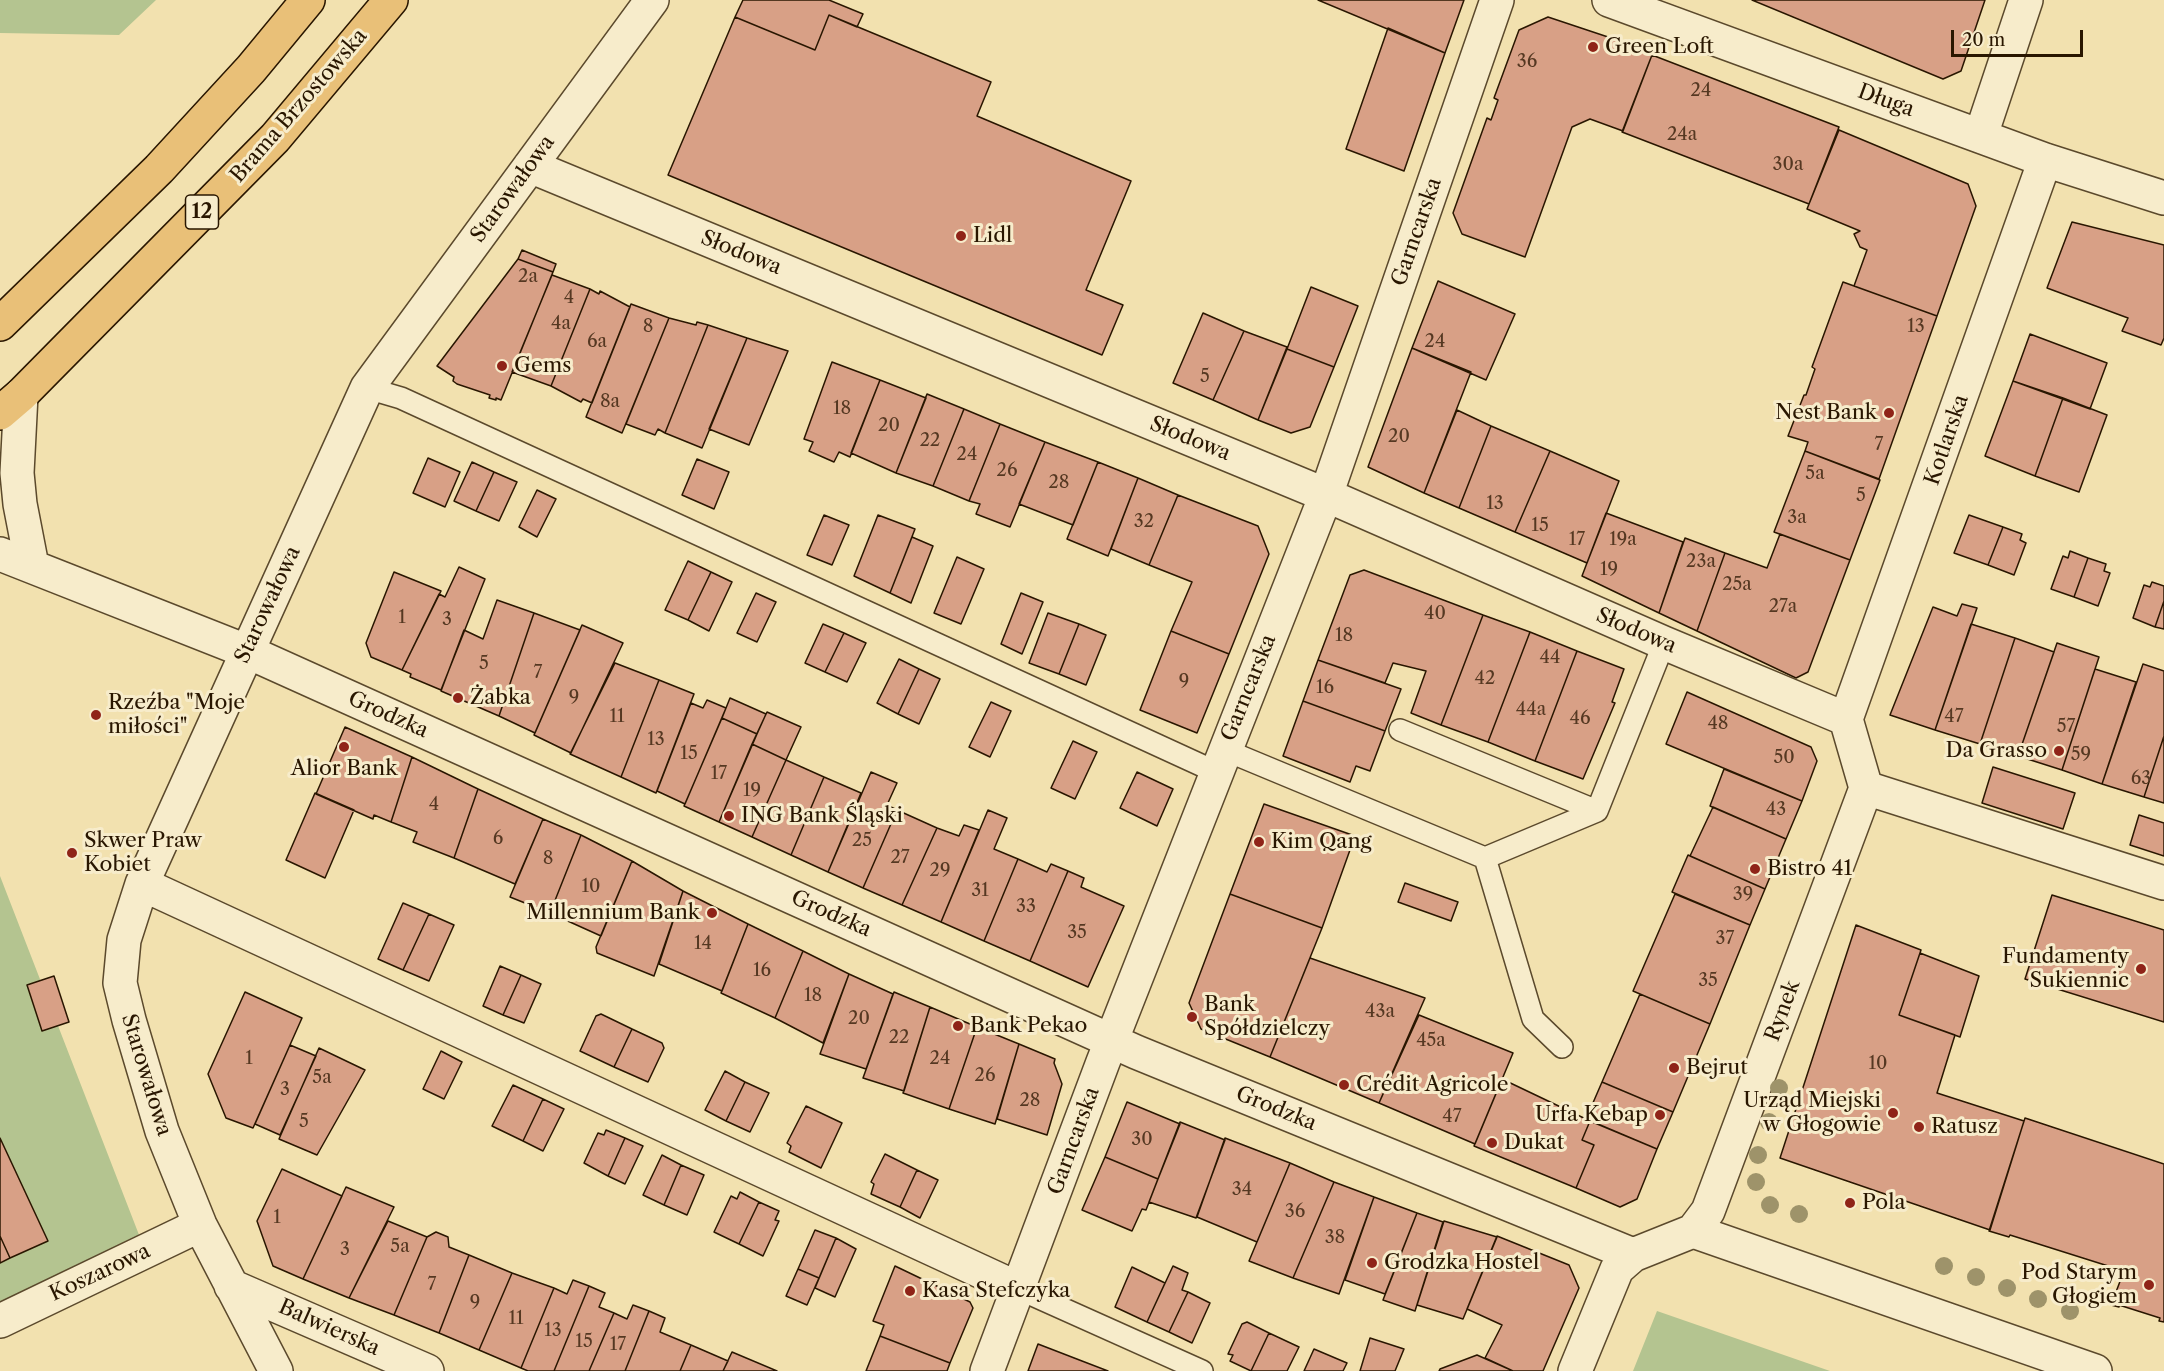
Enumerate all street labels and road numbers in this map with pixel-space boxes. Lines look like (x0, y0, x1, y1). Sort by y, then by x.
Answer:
street label: Brama Brzostowska (225, 24, 373, 188)
street label: Długa (1854, 79, 1918, 123)
street label: Starowałowa (466, 131, 560, 247)
street label: Garncarska (1387, 175, 1447, 289)
road number: 12 (186, 195, 218, 229)
street label: Słodowa (697, 225, 785, 281)
street label: Kotlarska (1920, 391, 1974, 489)
street label: Słodowa (1146, 411, 1234, 467)
street label: Starowałowa (230, 542, 306, 668)
street label: Słodowa (1592, 603, 1680, 659)
street label: Garncarska (1216, 631, 1282, 745)
street label: Grodzka (344, 686, 432, 744)
street label: Grodzka (787, 885, 875, 943)
street label: Rynek (1760, 977, 1806, 1045)
street label: Starowałowa (115, 1011, 177, 1139)
street label: Grodzka (1232, 1081, 1320, 1137)
street label: Garncarska (1043, 1084, 1105, 1198)
street label: Koszarowa (46, 1239, 154, 1307)
street label: Balwierska (275, 1295, 383, 1361)

